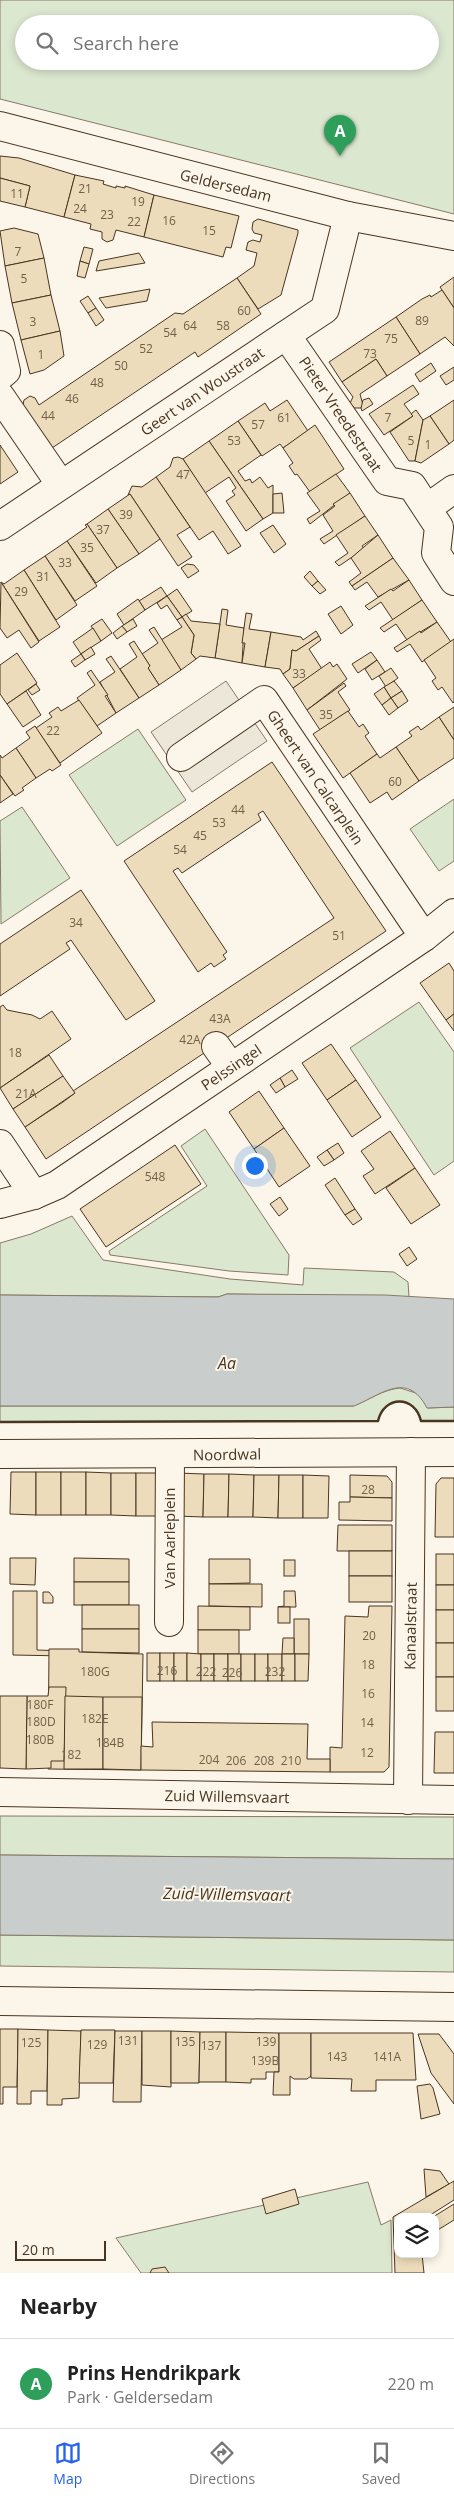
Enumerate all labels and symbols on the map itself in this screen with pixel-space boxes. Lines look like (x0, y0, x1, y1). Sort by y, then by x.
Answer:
pin: A (324, 115, 356, 156)
street label: Geldersedam (178, 164, 274, 206)
house number: 21 (78, 180, 92, 197)
house number: 11 (10, 185, 24, 202)
house number: 19 (131, 193, 145, 210)
house number: 24 (73, 200, 87, 217)
house number: 23 (100, 206, 114, 223)
house number: 16 (162, 212, 176, 229)
house number: 22 (127, 213, 141, 230)
house number: 15 (202, 222, 216, 239)
house number: 7 (15, 243, 22, 260)
house number: 5 (21, 270, 28, 287)
house number: 60 (237, 302, 251, 319)
house number: 89 (415, 312, 429, 329)
house number: 3 (30, 313, 37, 330)
house number: 64 (183, 317, 197, 334)
house number: 58 (216, 317, 230, 334)
house number: 54 (163, 324, 177, 341)
house number: 75 (384, 330, 398, 347)
house number: 52 (139, 340, 153, 357)
street label: Geert van Woustraat (136, 342, 268, 440)
house number: 73 (363, 345, 377, 362)
house number: 1 (38, 346, 44, 363)
street label: Pieter Vreedestraat (295, 352, 387, 476)
house number: 50 (114, 357, 128, 374)
house number: 48 (90, 374, 104, 391)
house number: 46 (65, 390, 79, 407)
house number: 44 (41, 407, 55, 424)
house number: 61 (277, 409, 291, 426)
house number: 7 (385, 409, 392, 426)
house number: 57 (251, 416, 265, 433)
house number: 53 (227, 432, 241, 449)
house number: 5 (408, 432, 415, 449)
house number: 1 (425, 436, 431, 453)
house number: 47 (176, 466, 190, 483)
house number: 39 (119, 506, 133, 523)
house number: 37 (96, 521, 110, 538)
house number: 35 (80, 539, 94, 556)
house number: 33 (58, 554, 72, 571)
house number: 31 (36, 568, 50, 585)
house number: 29 (14, 583, 28, 600)
house number: 33 (292, 665, 306, 682)
street label: Gheert van Calcarplein (263, 706, 369, 848)
house number: 35 (319, 706, 333, 723)
house number: 22 (46, 722, 60, 739)
house number: 60 (388, 773, 402, 790)
house number: 44 (231, 801, 245, 818)
house number: 53 (212, 814, 226, 831)
house number: 45 (193, 827, 207, 844)
house number: 54 (173, 841, 187, 858)
house number: 34 (69, 914, 83, 931)
house number: 51 (332, 927, 346, 944)
house number: 43A (209, 1010, 231, 1027)
house number: 42A (179, 1031, 201, 1048)
street label: Pelssingel (197, 1039, 265, 1095)
house number: 18 (8, 1044, 22, 1061)
house number: 21A (15, 1085, 37, 1102)
your location (242, 1153, 268, 1179)
house number: 548 (145, 1168, 165, 1185)
water label: Aa (217, 1352, 236, 1374)
street label: Noordwal (193, 1443, 261, 1465)
house number: 28 (361, 1481, 375, 1498)
street label: Van Aarleplein (159, 1488, 179, 1588)
street label: Kanaalstraat (399, 1582, 421, 1670)
house number: 20 (362, 1627, 376, 1644)
house number: 18 (361, 1656, 375, 1673)
house number: 216 (157, 1662, 177, 1679)
house number: 180G (80, 1663, 110, 1680)
house number: 222 (196, 1663, 216, 1680)
house number: 232 (265, 1663, 285, 1680)
house number: 226 (222, 1664, 242, 1681)
house number: 16 (361, 1685, 375, 1702)
house number: 180F (27, 1696, 53, 1713)
house number: 182E (81, 1710, 109, 1727)
house number: 180D (26, 1713, 56, 1730)
house number: 14 (360, 1714, 374, 1731)
house number: 180B (26, 1731, 54, 1748)
house number: 184B (96, 1734, 124, 1751)
house number: 12 (360, 1744, 374, 1761)
house number: 182 (61, 1746, 81, 1763)
house number: 204 (199, 1751, 219, 1768)
house number: 206 (226, 1752, 246, 1769)
house number: 208 (254, 1752, 274, 1769)
house number: 210 (281, 1752, 301, 1769)
street label: Zuid Willemsvaart (164, 1785, 290, 1807)
water label: Zuid-Willemsvaart (162, 1882, 292, 1906)
house number: 131 (118, 2032, 138, 2049)
house number: 135 (175, 2033, 195, 2050)
house number: 139 (256, 2033, 276, 2050)
house number: 125 (21, 2034, 41, 2051)
house number: 129 (87, 2036, 107, 2053)
house number: 137 (201, 2037, 221, 2054)
house number: 143 (327, 2048, 347, 2065)
house number: 141A (373, 2048, 401, 2065)
house number: 139B (251, 2052, 279, 2069)
scale bar (15, 2238, 106, 2261)

